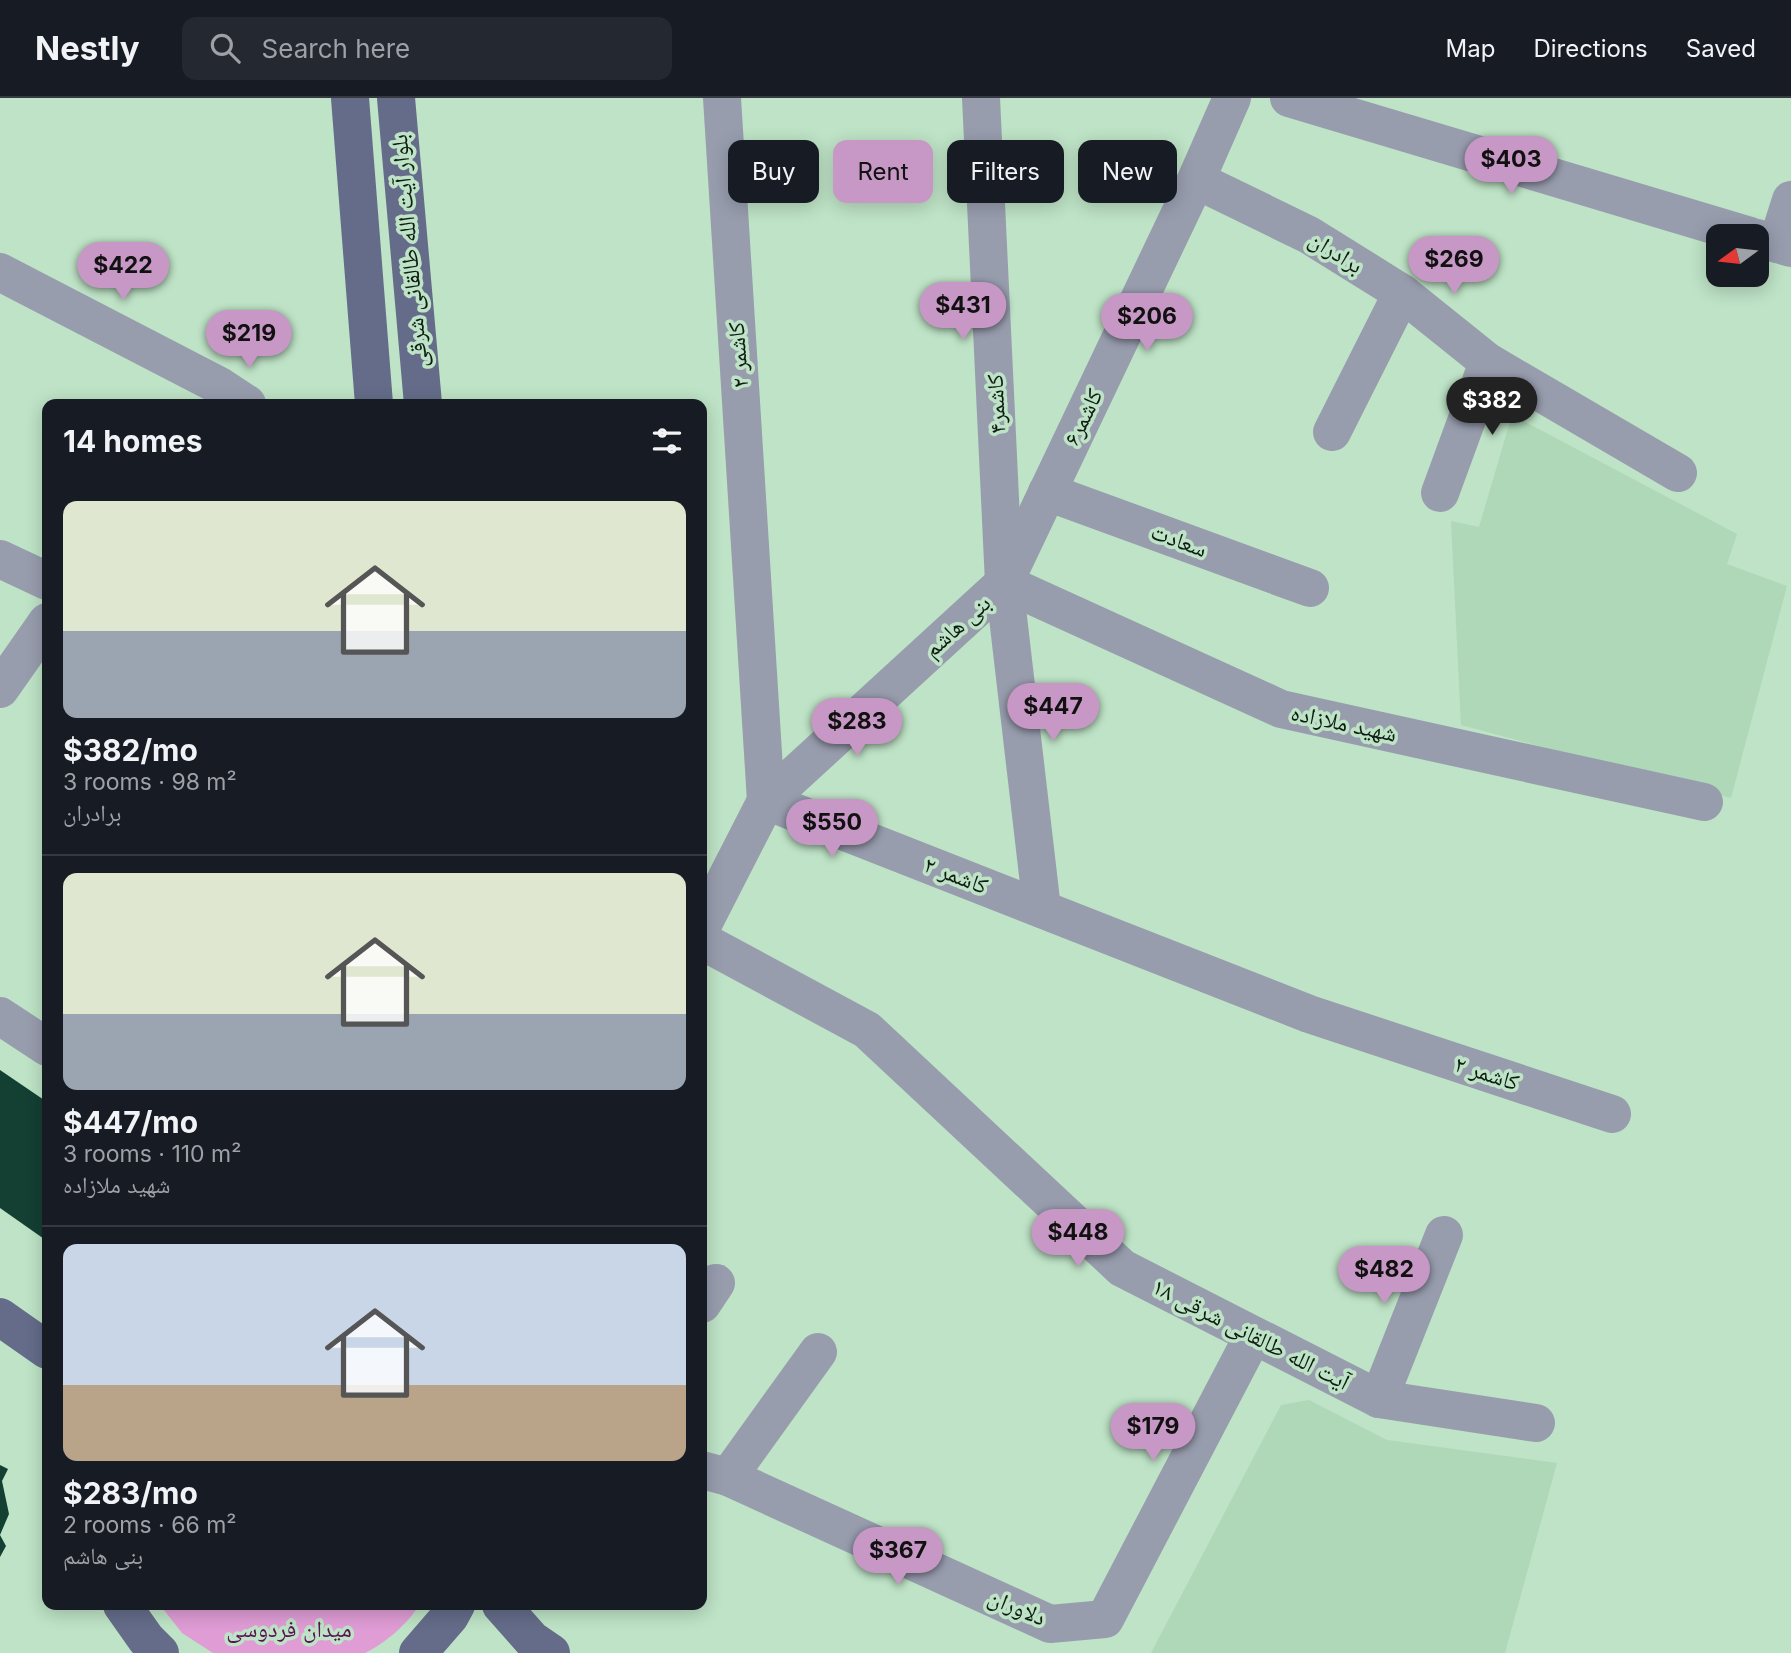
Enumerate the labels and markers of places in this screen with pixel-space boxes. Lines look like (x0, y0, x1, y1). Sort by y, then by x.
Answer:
pin: $403 (1470, 136, 1552, 196)
pin: $269 (1413, 236, 1495, 296)
pin: $422 (82, 242, 164, 302)
pin: $431 (922, 282, 1004, 342)
pin: $206 (1106, 294, 1188, 353)
pin: $219 (208, 310, 290, 370)
pin: $382 (1451, 378, 1533, 437)
pin: $447 (1012, 684, 1094, 743)
pin: $283 (816, 698, 898, 758)
pin: $550 (791, 800, 873, 859)
pin: $448 (1037, 1210, 1119, 1269)
pin: $482 (1343, 1246, 1425, 1306)
pin: $179 (1112, 1404, 1194, 1463)
pin: $367 (857, 1528, 939, 1587)

